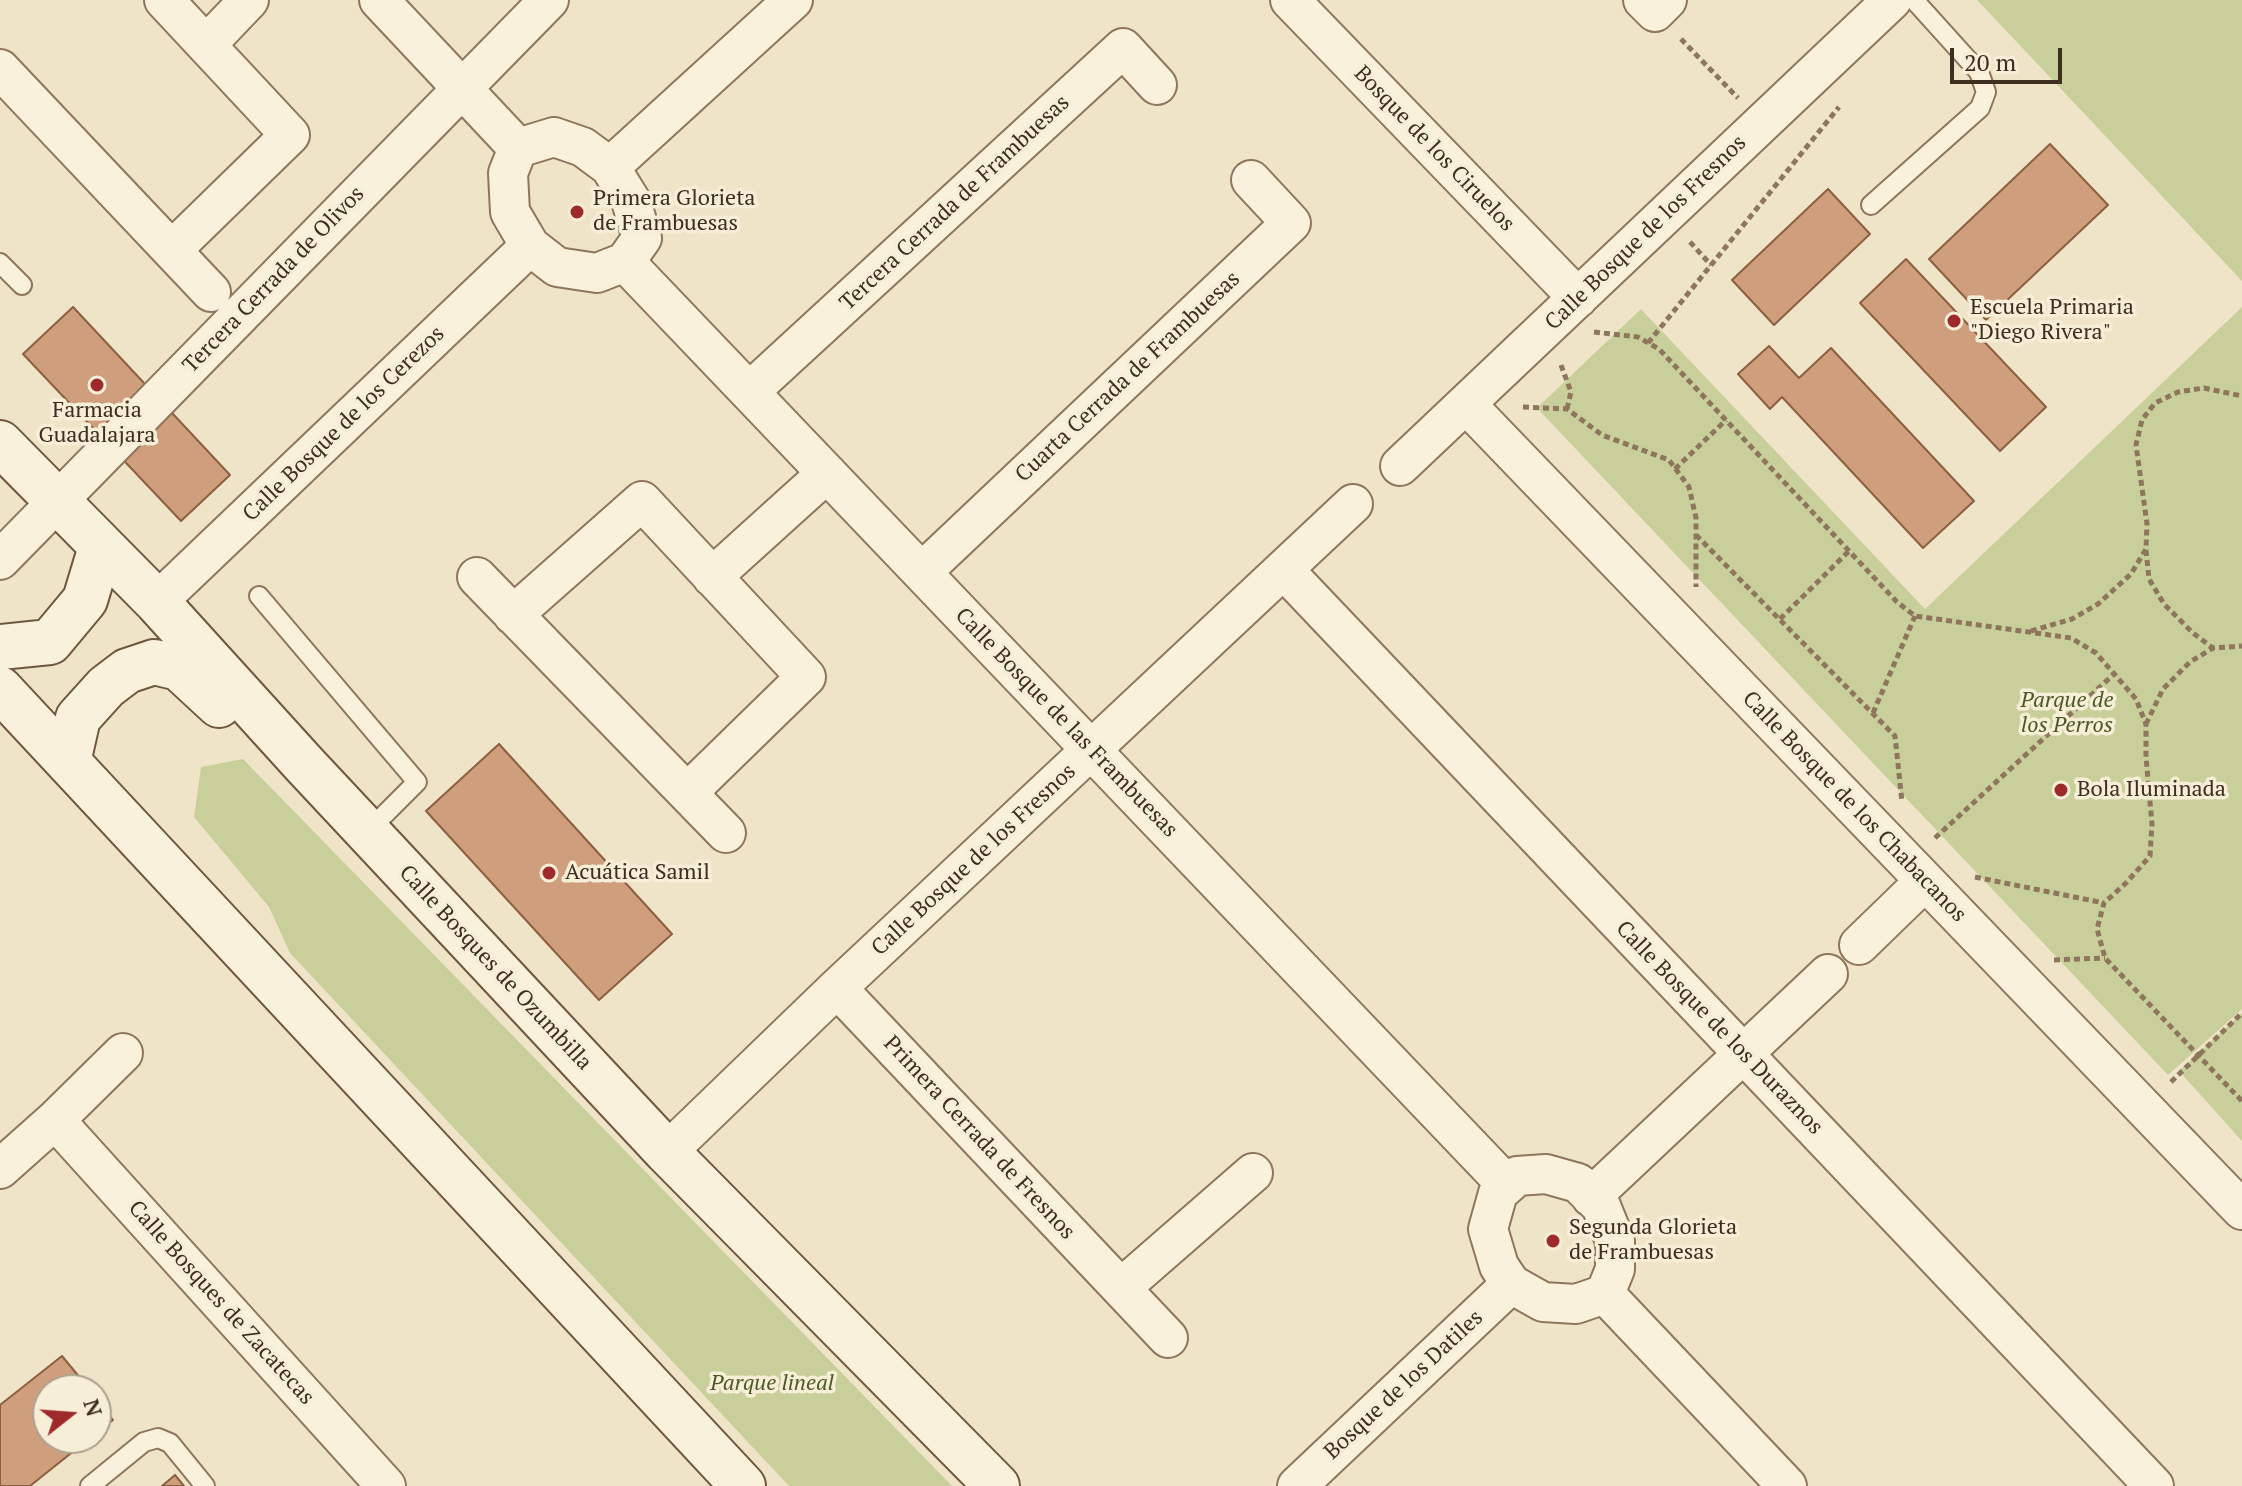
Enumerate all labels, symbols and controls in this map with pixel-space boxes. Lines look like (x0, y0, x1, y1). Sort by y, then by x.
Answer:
scale bar (1954, 32, 2066, 82)
text: 20 m (1964, 46, 2016, 78)
street label: Bosque de los Ciruelos (1348, 61, 1520, 237)
street label: Tercera Cerrada de Frambuesas (835, 90, 1075, 316)
street label: Calle Bosque de los Fresnos (1540, 130, 1752, 336)
street label: Tercera Cerrada de Olivos (178, 181, 370, 379)
place label: Primera Glorieta de Frambuesas (593, 186, 755, 238)
marker: Primera Glorieta de Frambuesas (568, 203, 586, 221)
street label: Cuarta Cerrada de Frambuesas (1010, 266, 1246, 488)
place label: Escuela Primaria "Diego Rivera" (1970, 295, 2134, 346)
marker: Escuela Primaria "Diego Rivera" (1945, 312, 1963, 330)
street label: Calle Bosque de los Cerezos (238, 321, 450, 527)
marker: Farmacia Guadalajara (88, 376, 106, 394)
place label: Farmacia Guadalajara (39, 398, 155, 450)
street label: Calle Bosque de las Frambuesas (949, 603, 1183, 843)
street label: Calle Bosque de los Chabacanos (1737, 686, 1971, 928)
park label: Parque de los Perros (2020, 688, 2114, 740)
street label: Calle Bosque de los Fresnos (867, 759, 1081, 961)
place label: Bola Iluminada (2077, 777, 2226, 803)
marker: Bola Iluminada (2052, 781, 2070, 799)
street label: Calle Bosques de Ozumbilla (393, 860, 597, 1076)
place label: Acuática Samil (565, 860, 710, 886)
marker: Acuática Samil (540, 864, 558, 882)
street label: Calle Bosque de los Duraznos (1610, 916, 1828, 1140)
street label: Primera Cerrada de Fresnos (878, 1031, 1080, 1245)
street label: Calle Bosques de Zacatecas (122, 1196, 320, 1410)
place label: Segunda Glorieta de Frambuesas (1569, 1215, 1737, 1266)
marker: Segunda Glorieta de Frambuesas (1544, 1232, 1562, 1250)
street label: Bosque de los Datiles (1319, 1305, 1489, 1465)
park label: Parque lineal (710, 1371, 834, 1397)
north arrow (32, 1374, 112, 1454)
text: N (77, 1395, 110, 1420)

